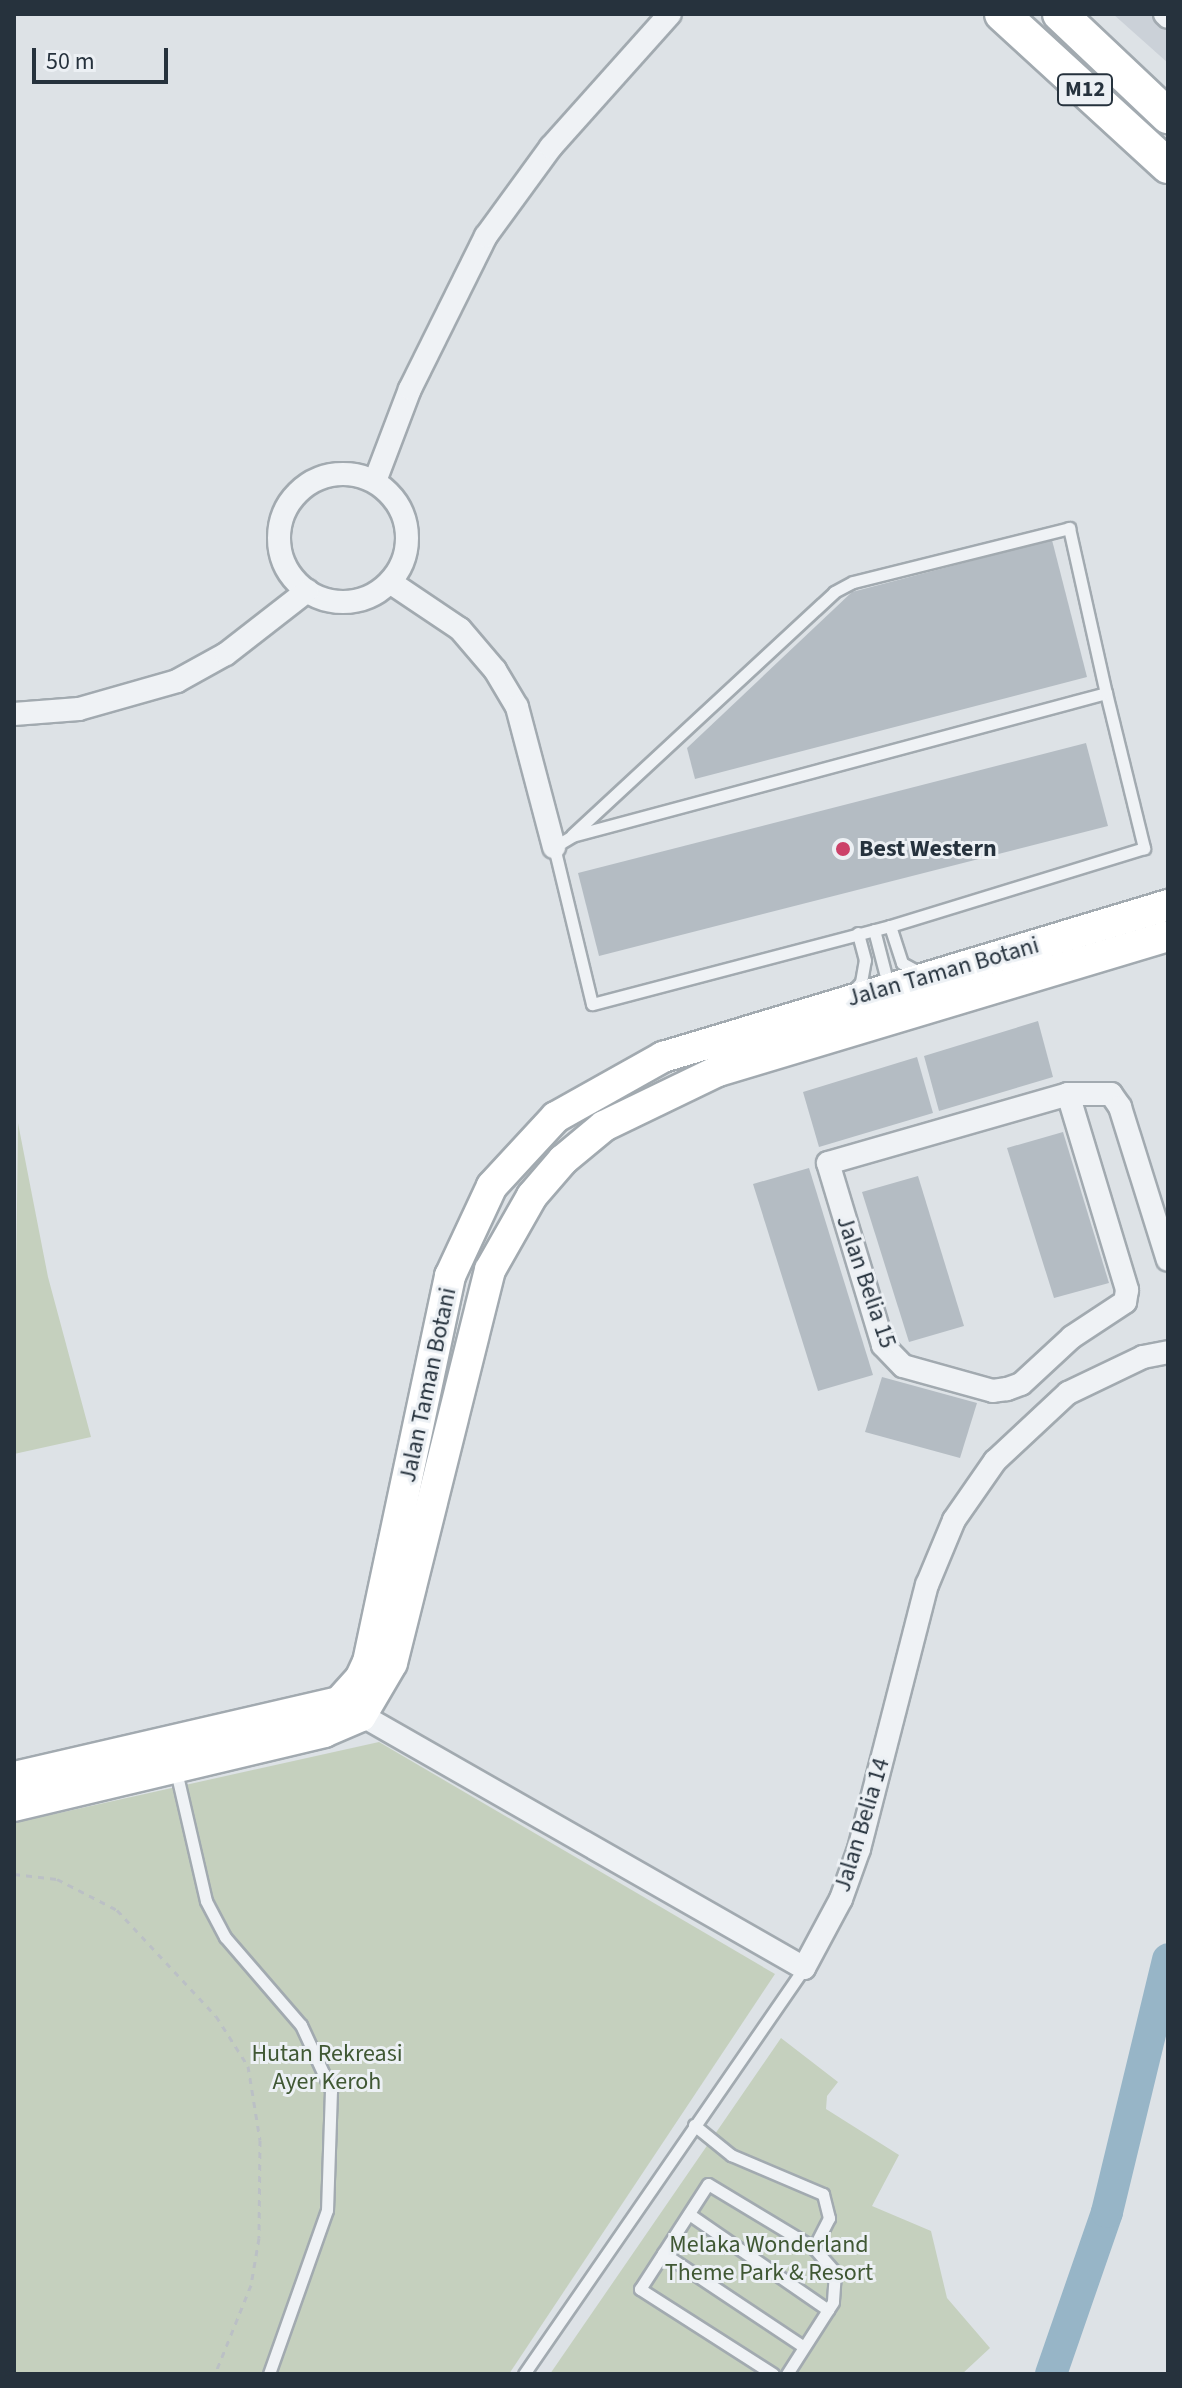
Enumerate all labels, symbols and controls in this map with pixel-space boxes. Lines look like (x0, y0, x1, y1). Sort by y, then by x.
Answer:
scale bar (36, 32, 172, 82)
text: 50 m (46, 44, 95, 79)
road number: M12 (1057, 72, 1113, 108)
place label: Best Western (859, 835, 997, 863)
marker: Best Western (834, 840, 852, 858)
street label: Jalan Taman Botani (844, 931, 1042, 1013)
street label: Jalan Belia 15 (830, 1212, 902, 1352)
street label: Jalan Taman Botani (393, 1285, 463, 1485)
street label: Jalan Belia 14 (828, 1755, 896, 1895)
park label: Hutan Rekreasi Ayer Keroh (251, 2040, 403, 2096)
park label: Melaka Wonderland Theme Park & Resort (665, 2231, 873, 2287)

